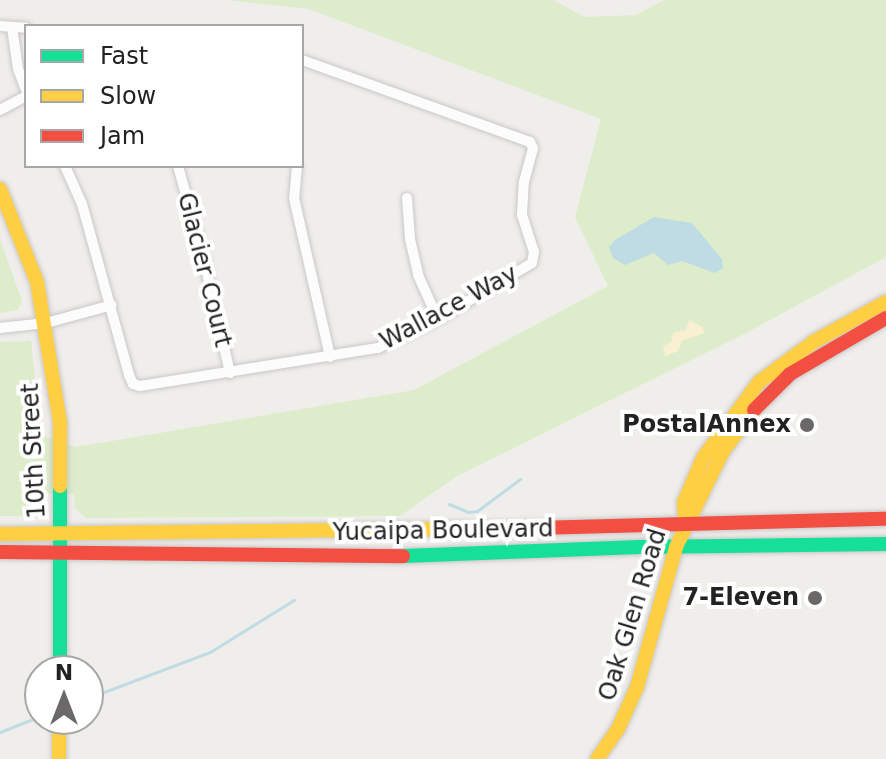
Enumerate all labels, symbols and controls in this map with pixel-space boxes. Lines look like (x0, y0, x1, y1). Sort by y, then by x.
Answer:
legend (24, 24, 304, 168)
text: Fast (100, 42, 148, 70)
text: Slow (100, 82, 156, 110)
text: Jam (100, 122, 145, 150)
street label: Glacier Court (171, 190, 237, 350)
street label: Wallace Way (375, 260, 523, 356)
street label: 10th Street (16, 382, 52, 520)
place label: PostalAnnex (622, 411, 791, 439)
marker: PostalAnnex (798, 416, 816, 434)
street label: Yucaipa Boulevard (332, 515, 554, 547)
street label: Oak Glen Road (593, 526, 673, 704)
place label: 7-Eleven (682, 584, 799, 612)
marker: 7-Eleven (806, 589, 824, 607)
north arrow (24, 655, 104, 735)
text: N (55, 660, 73, 685)

